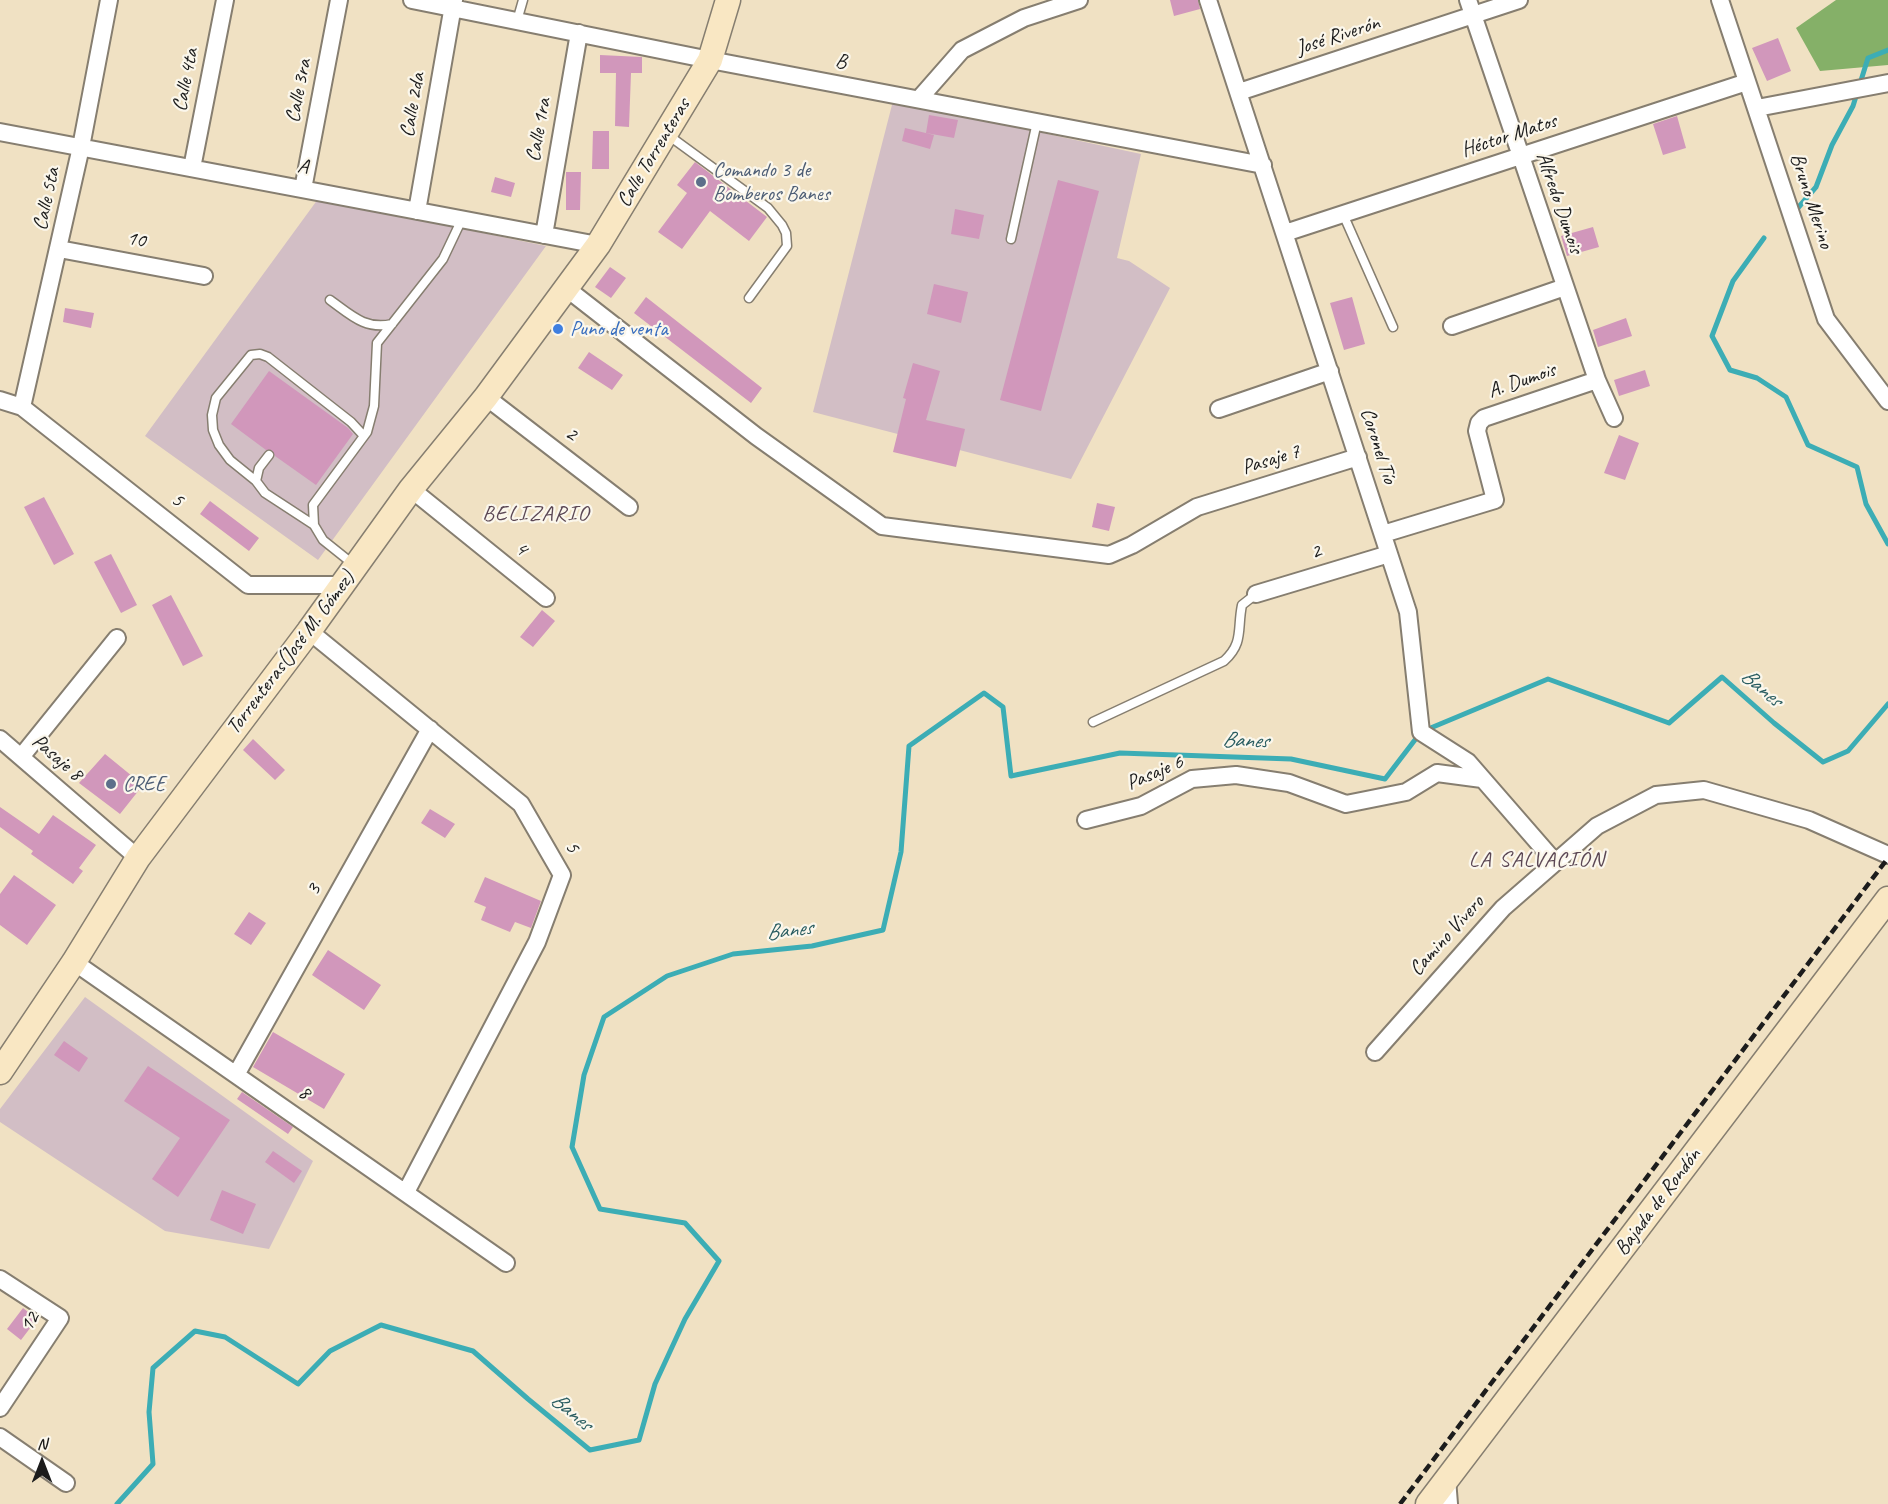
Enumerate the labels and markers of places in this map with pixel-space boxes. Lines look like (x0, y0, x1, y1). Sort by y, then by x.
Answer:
place label: Comando 3 de Bomberos Banes (713, 157, 830, 207)
marker: Comando 3 de Bomberos Banes (694, 175, 708, 189)
place label: Puno de venta (570, 316, 668, 342)
marker: Puno de venta (551, 322, 565, 336)
place label: CREE (123, 771, 165, 797)
marker: CREE (104, 777, 118, 791)

